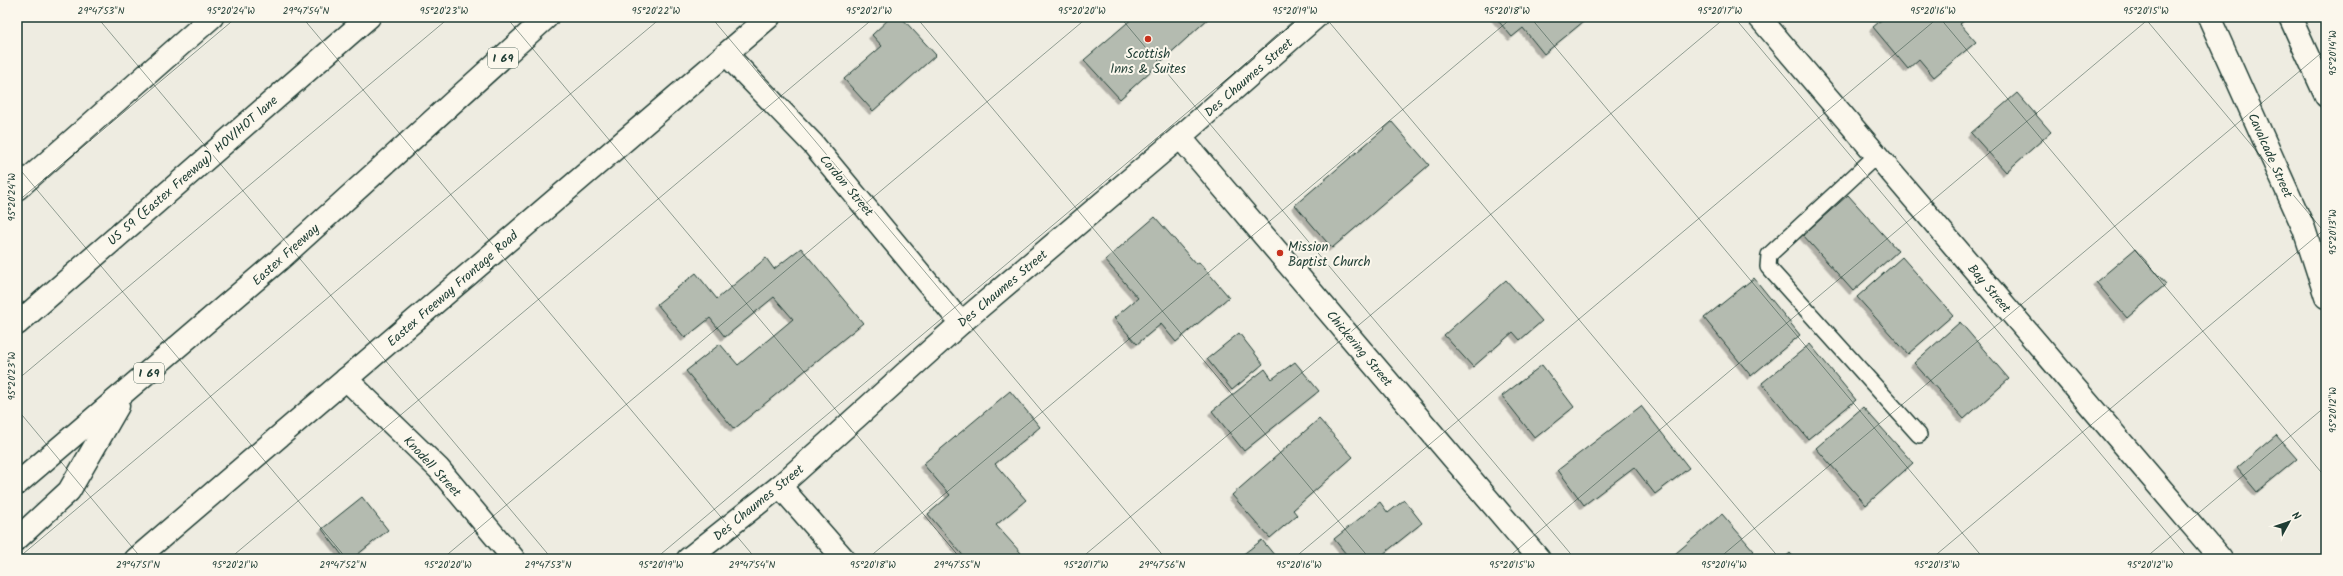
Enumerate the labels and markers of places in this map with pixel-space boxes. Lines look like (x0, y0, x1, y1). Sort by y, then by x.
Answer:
marker: Scottish Inns & Suites (1143, 34, 1153, 44)
place label: Scottish Inns & Suites (1110, 44, 1186, 80)
place label: Mission Baptist Church (1288, 237, 1371, 273)
marker: Mission Baptist Church (1275, 248, 1285, 258)

